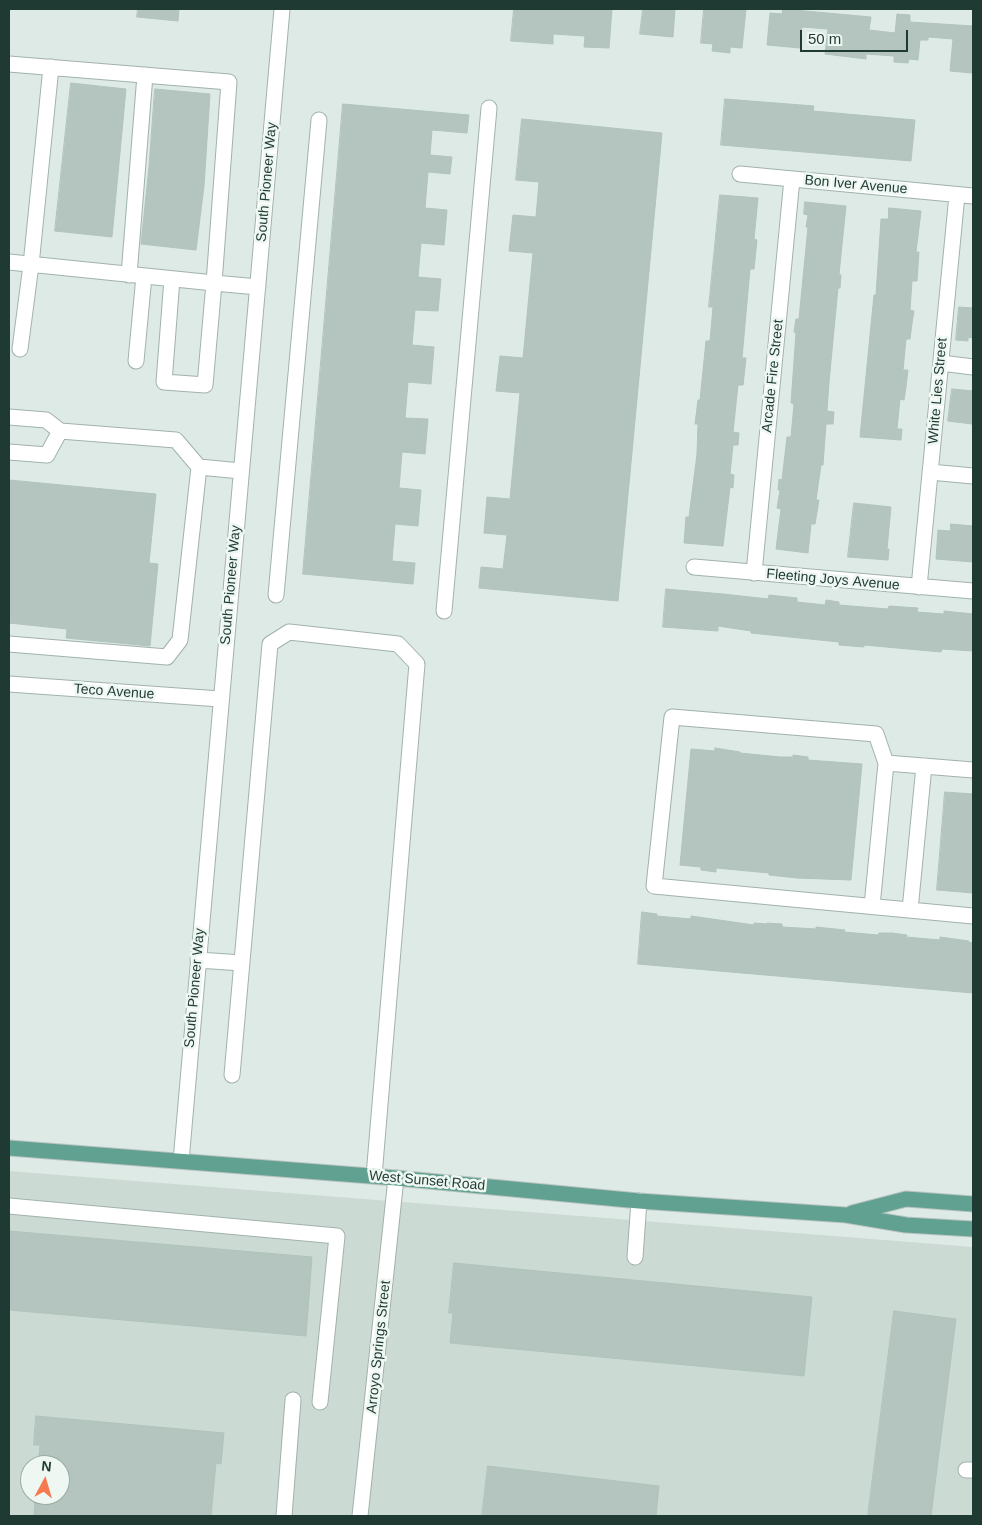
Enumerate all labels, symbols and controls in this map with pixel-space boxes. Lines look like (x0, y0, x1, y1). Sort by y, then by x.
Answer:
scale bar (802, 20, 910, 52)
text: 50 m (808, 30, 841, 47)
street label: South Pioneer Way (253, 121, 281, 243)
street label: Bon Iver Avenue (804, 172, 908, 198)
street label: Arcade Fire Street (759, 319, 787, 433)
street label: White Lies Street (925, 337, 951, 445)
street label: South Pioneer Way (217, 524, 245, 646)
street label: Fleeting Joys Avenue (766, 566, 900, 594)
street label: Teco Avenue (73, 681, 155, 703)
street label: South Pioneer Way (181, 927, 209, 1049)
street label: West Sunset Road (368, 1168, 486, 1194)
street label: Arroyo Springs Street (364, 1280, 394, 1414)
north arrow (20, 1455, 70, 1505)
text: N (41, 1458, 52, 1475)

